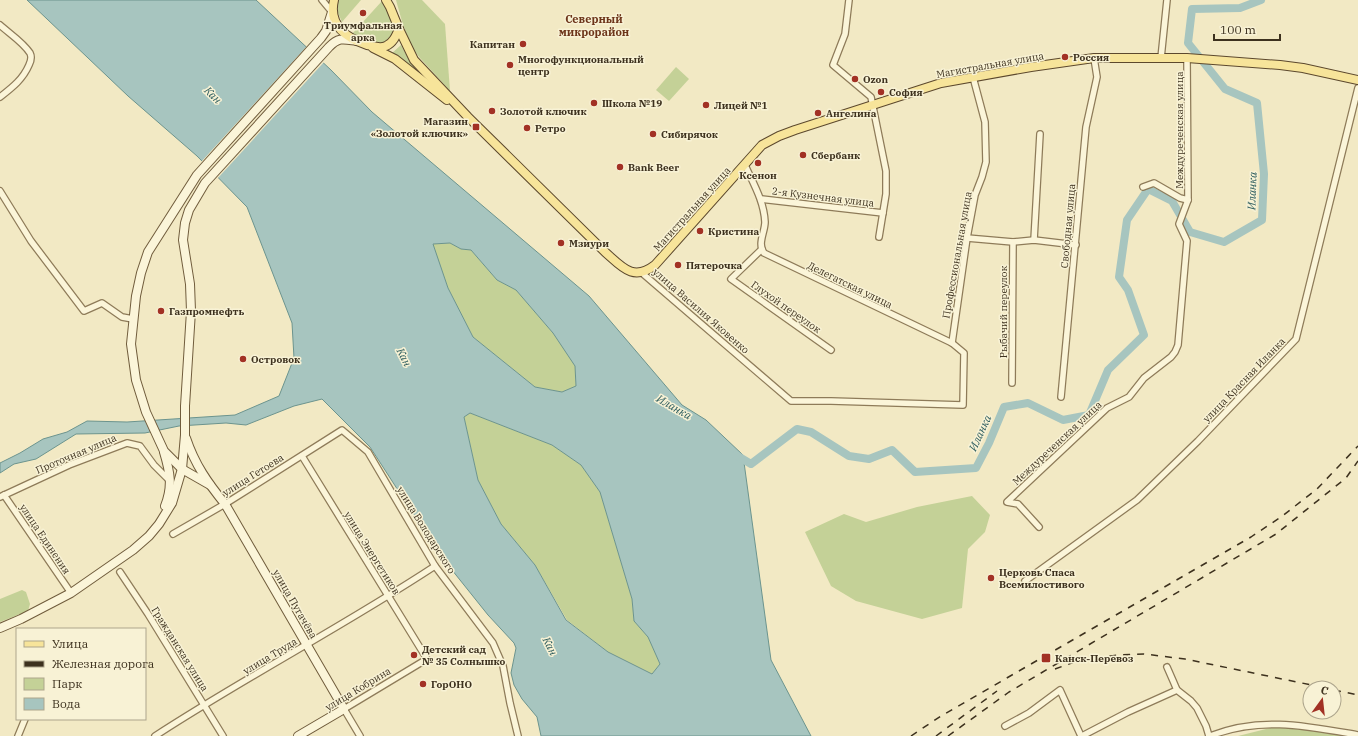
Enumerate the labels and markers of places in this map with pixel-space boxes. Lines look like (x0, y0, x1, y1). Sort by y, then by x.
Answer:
marker: Триумфальная арка (358, 8, 368, 18)
place label: Триумфальная арка (324, 19, 402, 44)
place label: Капитан (470, 38, 515, 51)
marker: Капитан (518, 39, 528, 49)
place label: Россия (1073, 51, 1109, 64)
marker: Россия (1060, 52, 1070, 62)
place label: Многофункциональный центр (518, 53, 644, 78)
marker: Многофункциональный центр (505, 60, 515, 70)
place label: Ozon (863, 73, 888, 86)
marker: Ozon (850, 74, 860, 84)
place label: София (889, 86, 923, 99)
marker: София (876, 87, 886, 97)
place label: Школа №19 (602, 97, 662, 110)
marker: Школа №19 (589, 98, 599, 108)
place label: Лицей №1 (714, 99, 768, 112)
marker: Лицей №1 (701, 100, 711, 110)
place label: Золотой ключик (500, 105, 587, 118)
marker: Золотой ключик (487, 106, 497, 116)
place label: Ангелина (826, 107, 877, 120)
marker: Ангелина (813, 108, 823, 118)
place label: Магазин «Золотой ключик» (371, 115, 469, 140)
marker: Магазин «Золотой ключик» (471, 122, 481, 132)
place label: Ретро (535, 122, 566, 135)
marker: Ретро (522, 123, 532, 133)
place label: Сибирячок (661, 128, 718, 141)
marker: Сибирячок (648, 129, 658, 139)
place label: Сбербанк (811, 149, 860, 162)
marker: Сбербанк (798, 150, 808, 160)
marker: Ксенон (753, 158, 763, 168)
place label: Bank Beer (628, 161, 679, 174)
marker: Bank Beer (615, 162, 625, 172)
place label: Ксенон (739, 169, 777, 182)
place label: Кристина (708, 225, 759, 238)
marker: Кристина (695, 226, 705, 236)
place label: Мзиури (569, 237, 609, 250)
marker: Мзиури (556, 238, 566, 248)
place label: Пятерочка (686, 259, 743, 272)
marker: Пятерочка (673, 260, 683, 270)
place label: Газпромнефть (169, 305, 245, 318)
marker: Газпромнефть (156, 306, 166, 316)
place label: Островок (251, 353, 300, 366)
marker: Островок (238, 354, 248, 364)
place label: Церковь Спаса Всемилостивого (999, 566, 1085, 591)
marker: Церковь Спаса Всемилостивого (986, 573, 996, 583)
place label: Детский сад № 35 Солнышко (422, 643, 506, 668)
marker: Детский сад № 35 Солнышко (409, 650, 419, 660)
marker: Канск-Перевоз (1040, 652, 1052, 664)
place label: Канск-Перевоз (1055, 652, 1134, 665)
place label: ГорОНО (431, 678, 472, 691)
marker: ГорОНО (418, 679, 428, 689)

